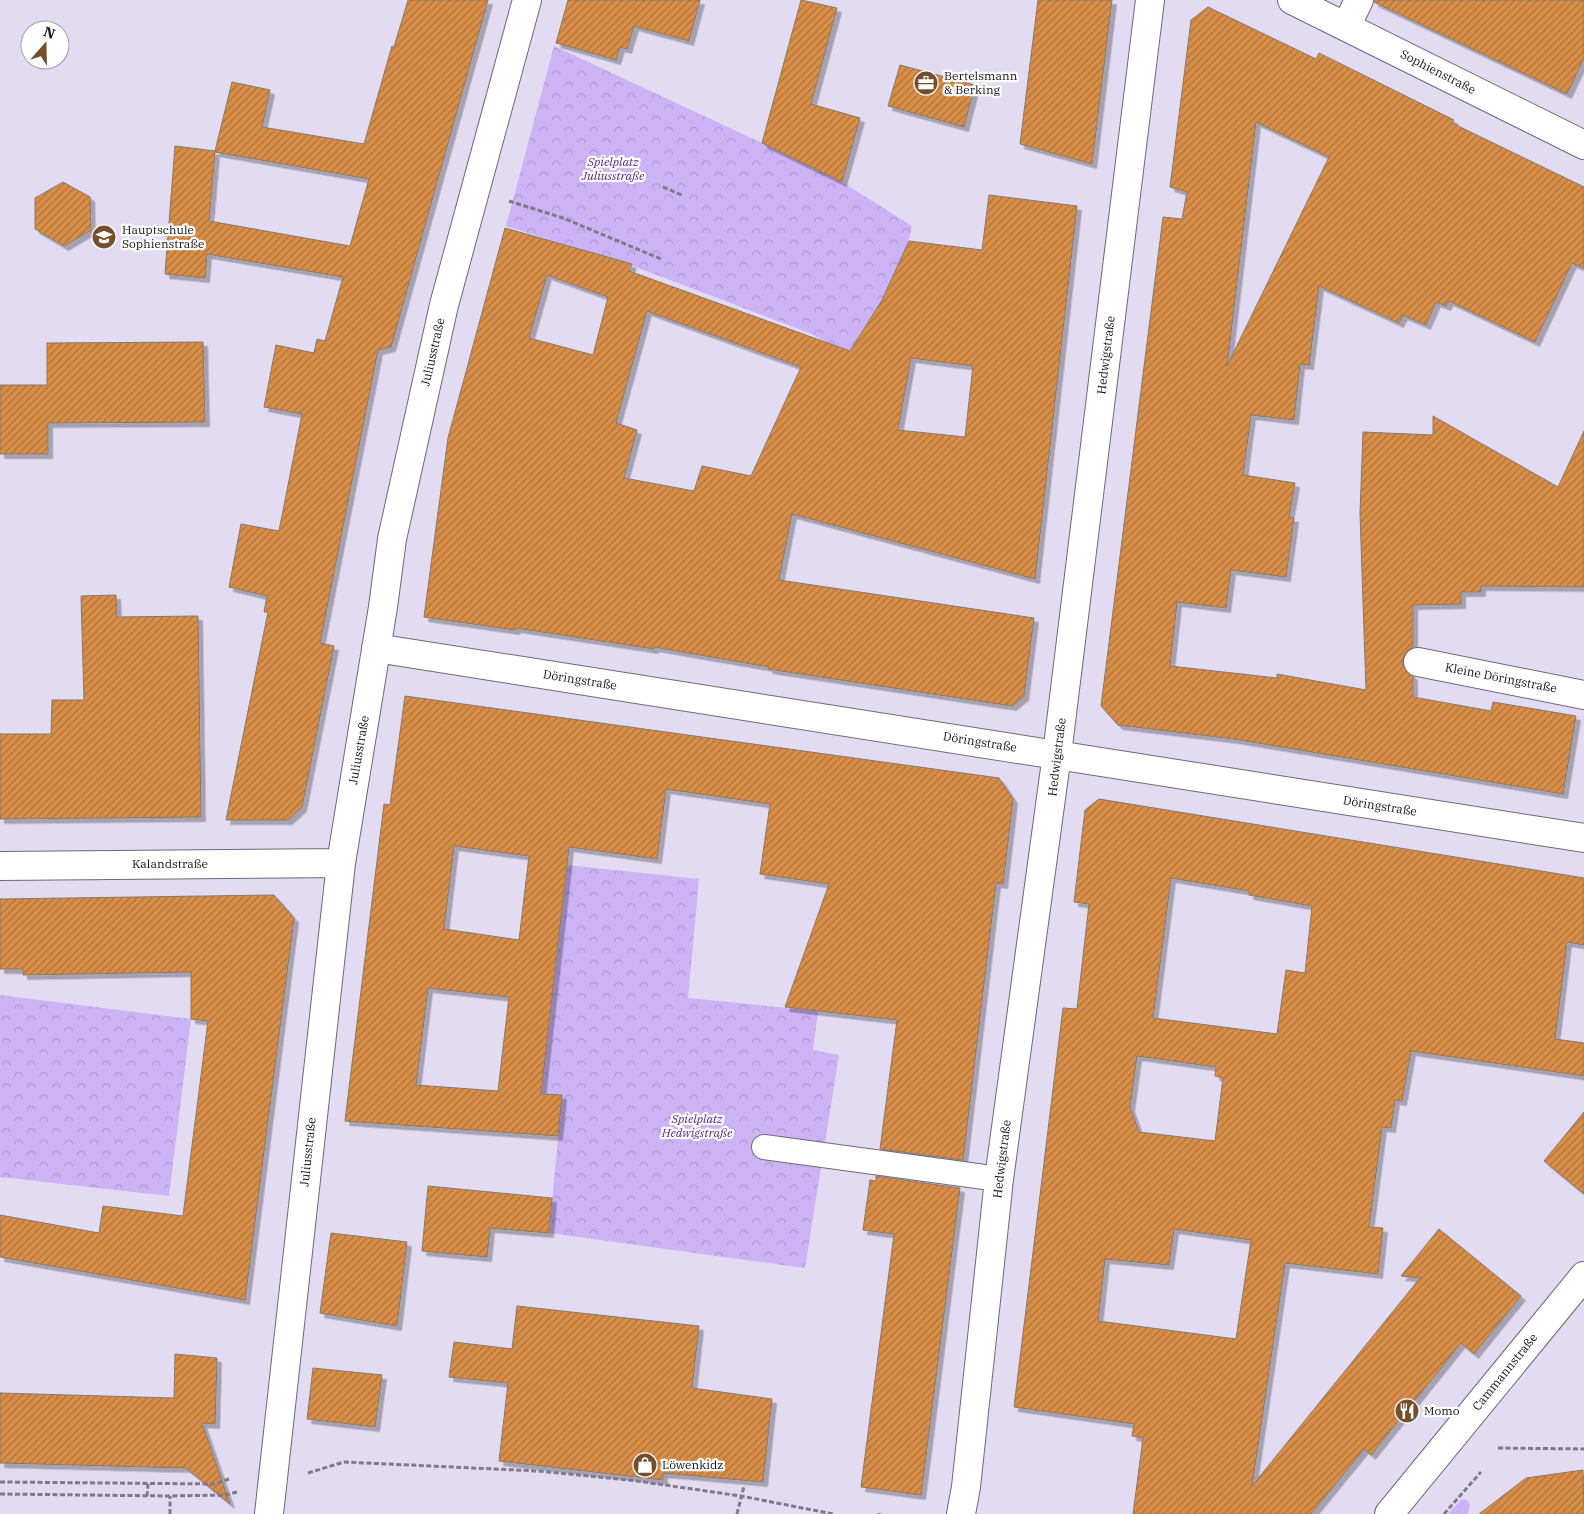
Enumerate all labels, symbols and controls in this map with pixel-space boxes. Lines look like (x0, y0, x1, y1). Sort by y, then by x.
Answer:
north arrow (20, 20, 70, 70)
text: N (41, 22, 58, 43)
street label: Sophienstraße (1398, 46, 1478, 97)
place label: Bertelsmann & Berking (944, 68, 1018, 97)
office icon: Bertelsmann & Berking (913, 70, 939, 96)
park label: Spielplatz Juliusstraße (581, 154, 645, 183)
place label: Hauptschule Sophienstraße (122, 222, 205, 251)
school or university icon: Hauptschule Sophienstraße (91, 224, 117, 250)
street label: Hedwigstraße (1093, 315, 1118, 395)
street label: Juliusstraße (417, 316, 448, 387)
street label: Kleine Döringstraße (1444, 659, 1558, 696)
street label: Döringstraße (542, 666, 618, 693)
street label: Juliusstraße (345, 714, 372, 785)
street label: Hedwigstraße (1044, 717, 1069, 797)
street label: Döringstraße (942, 728, 1018, 755)
street label: Döringstraße (1342, 792, 1418, 819)
street label: Kalandstraße (132, 856, 208, 871)
park label: Spielplatz Hedwigstraße (661, 1111, 733, 1140)
street label: Juliusstraße (296, 1117, 319, 1187)
street label: Hedwigstraße (989, 1119, 1014, 1199)
street label: Cammannstraße (1469, 1330, 1540, 1413)
restaurant icon: Momo (1394, 1398, 1420, 1424)
place label: Momo (1424, 1403, 1460, 1418)
shop icon: Löwenkidz (632, 1452, 658, 1478)
place label: Löwenkidz (662, 1457, 723, 1472)

